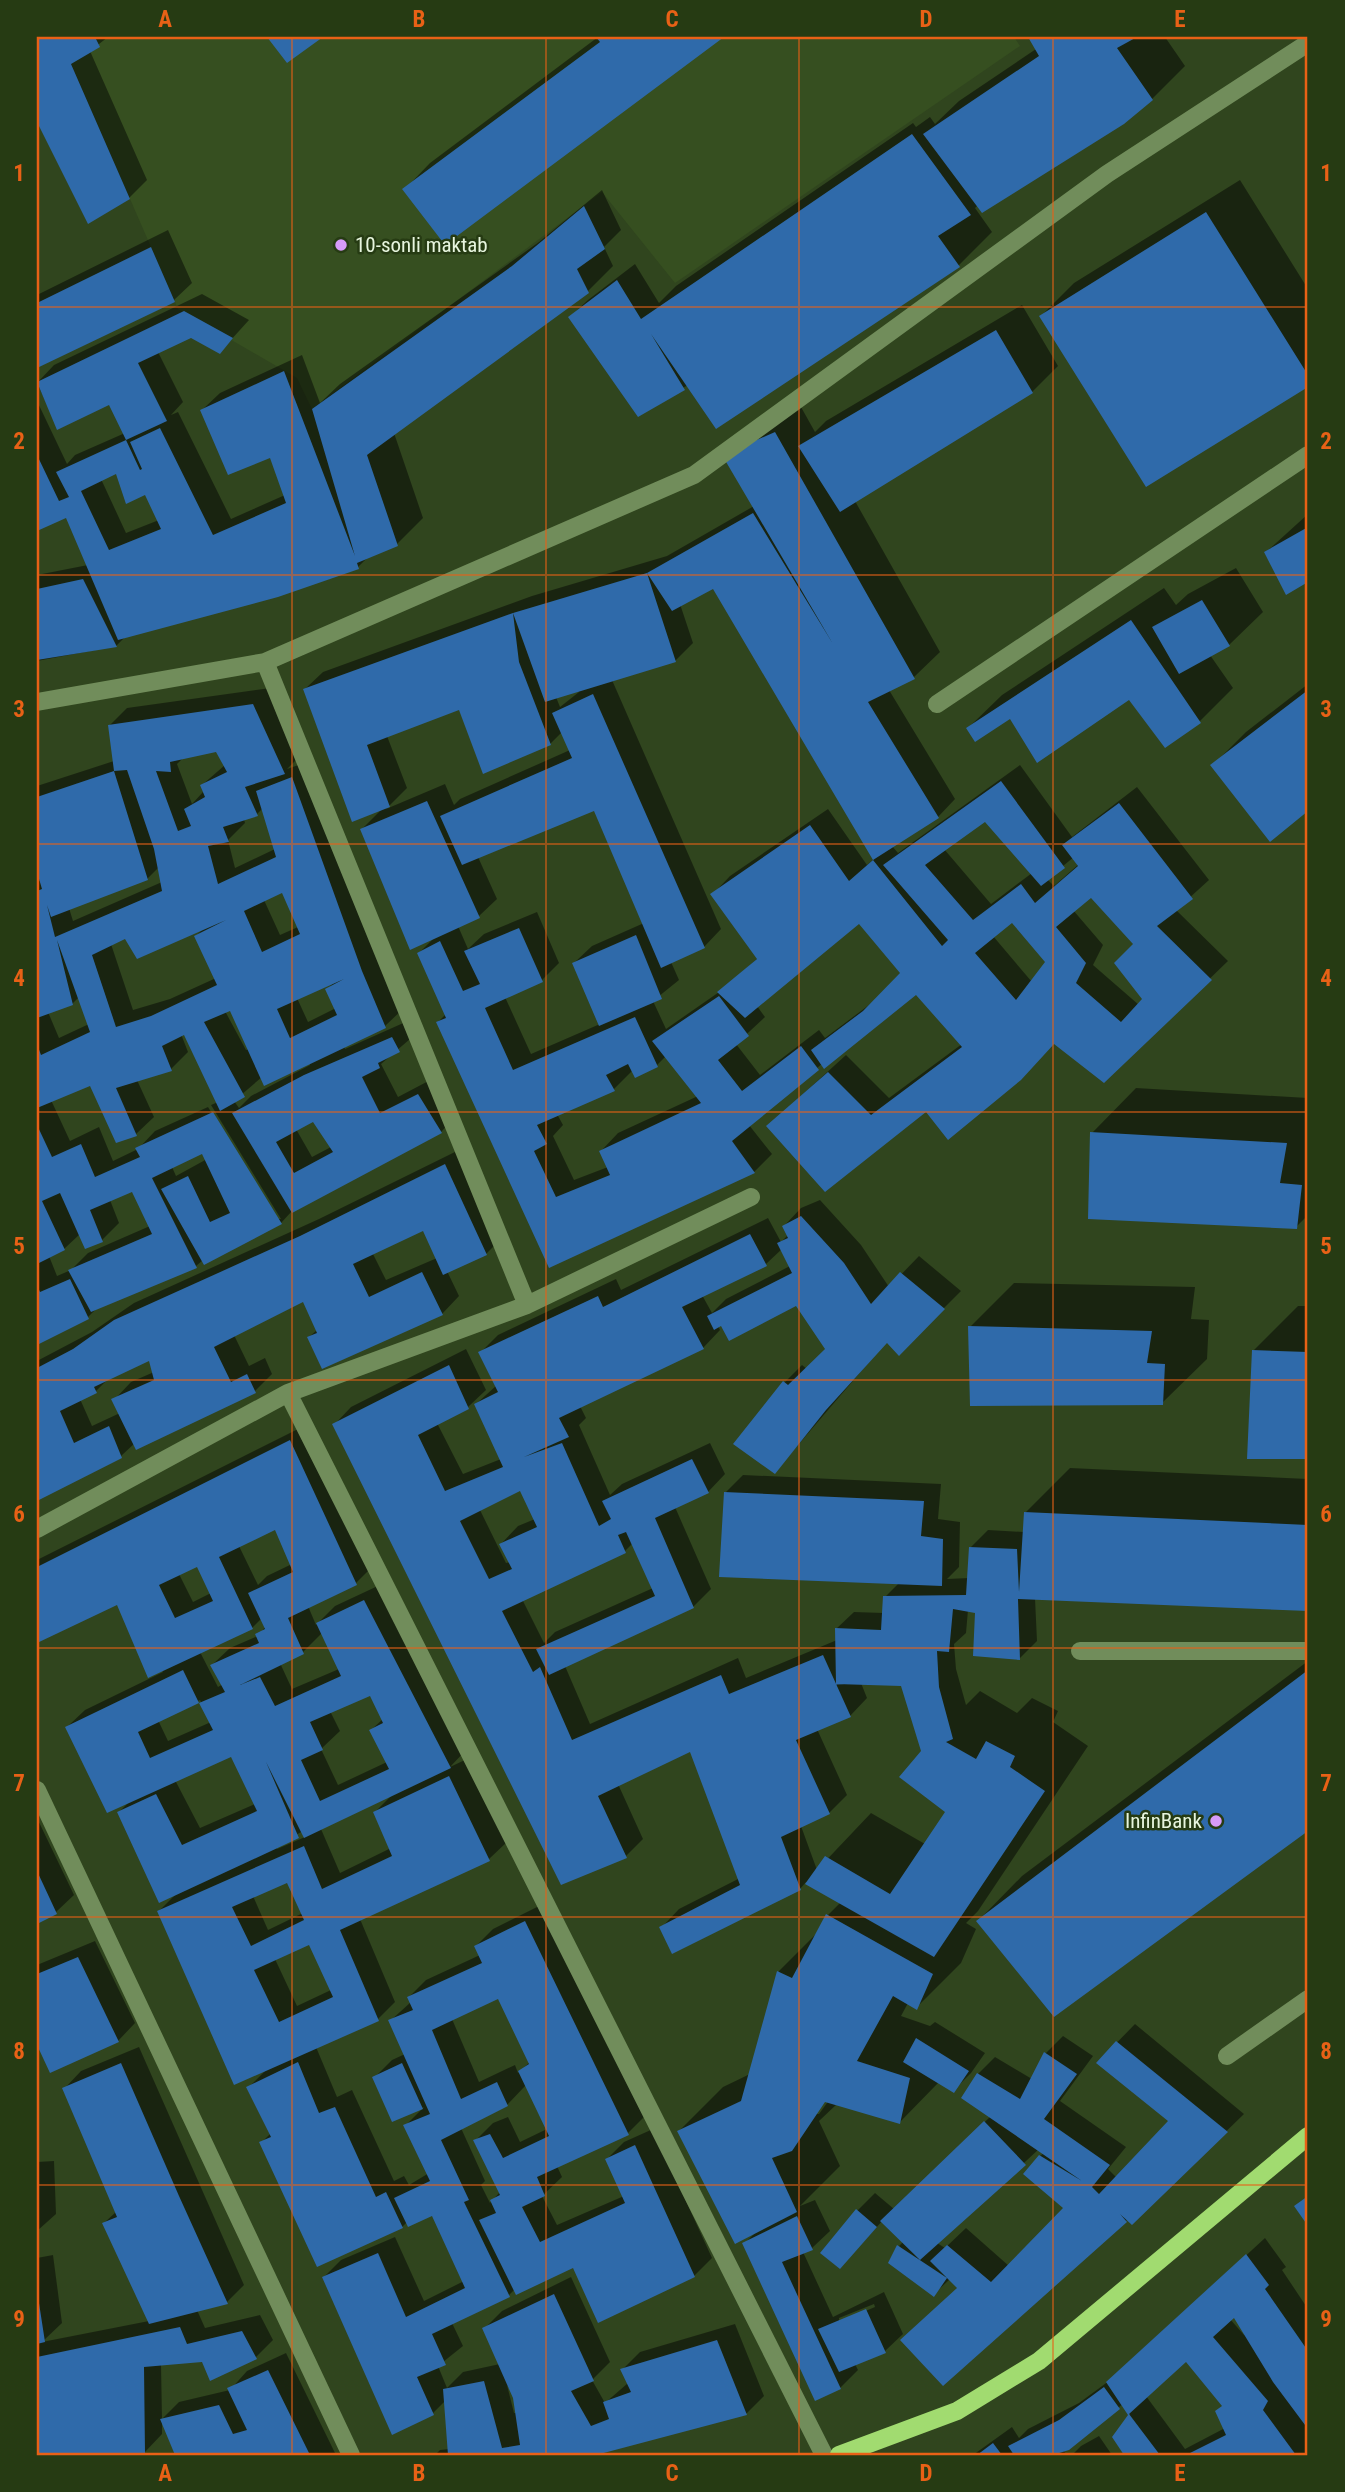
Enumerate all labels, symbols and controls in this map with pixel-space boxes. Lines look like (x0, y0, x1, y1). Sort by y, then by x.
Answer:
text: A (158, 6, 172, 33)
text: B (413, 6, 425, 33)
text: C (665, 6, 679, 33)
text: D (920, 6, 933, 33)
text: E (1174, 6, 1186, 33)
text: 1 (13, 160, 25, 187)
text: 1 (1320, 160, 1332, 187)
place label: 10-sonli maktab (355, 233, 488, 257)
marker: 10-sonli maktab (333, 237, 349, 253)
text: 2 (13, 428, 25, 455)
text: 2 (1320, 428, 1332, 455)
text: 3 (13, 696, 25, 723)
text: 3 (1320, 696, 1332, 723)
text: 4 (13, 965, 25, 992)
text: 4 (1320, 965, 1332, 992)
text: 5 (13, 1233, 25, 1260)
text: 5 (1320, 1233, 1332, 1260)
text: 6 (13, 1501, 25, 1528)
text: 6 (1320, 1501, 1332, 1528)
text: 7 (13, 1770, 25, 1797)
text: 7 (1320, 1770, 1332, 1797)
place label: InfinBank (1125, 1809, 1203, 1833)
marker: InfinBank (1208, 1813, 1224, 1829)
text: 8 (13, 2038, 25, 2065)
text: 8 (1320, 2038, 1332, 2065)
text: 9 (13, 2306, 25, 2333)
text: 9 (1320, 2306, 1332, 2333)
text: A (158, 2460, 172, 2487)
text: B (413, 2460, 425, 2487)
text: C (665, 2460, 679, 2487)
text: D (920, 2460, 933, 2487)
text: E (1174, 2460, 1186, 2487)

